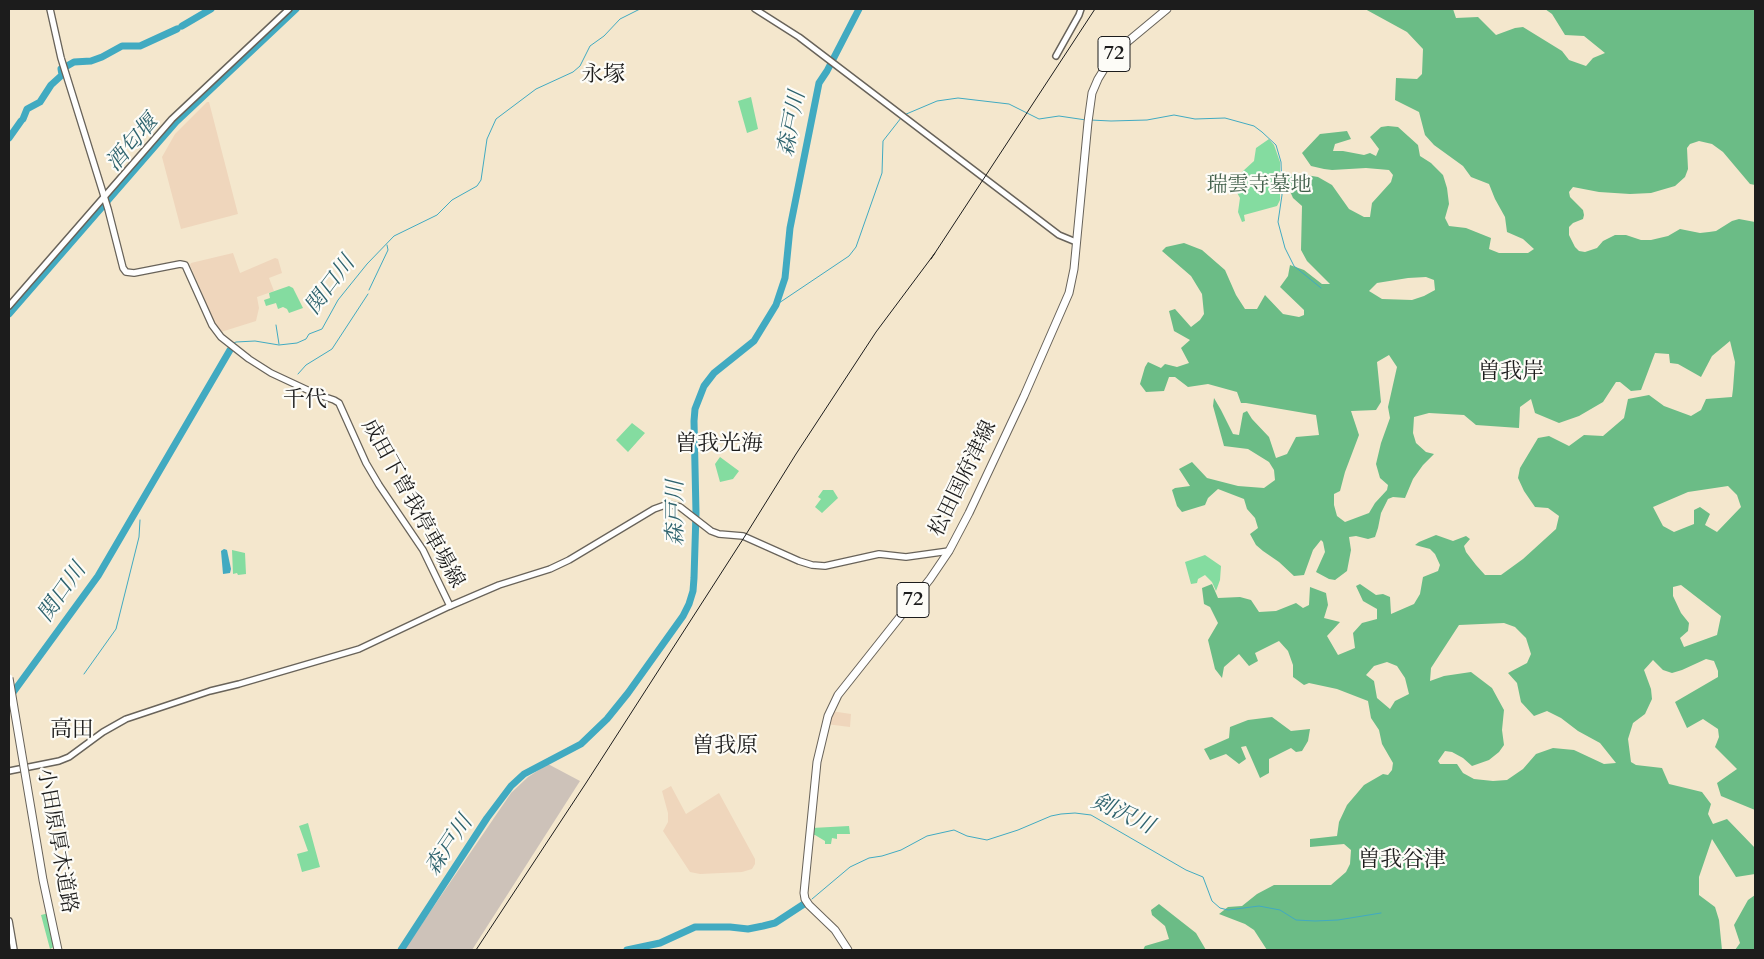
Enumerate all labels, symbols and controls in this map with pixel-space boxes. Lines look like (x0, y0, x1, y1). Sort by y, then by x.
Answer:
road number: 72 (1098, 36, 1130, 72)
district label: 永塚 (581, 63, 625, 89)
water label: 森戸川 (774, 89, 812, 159)
water label: 酒匂堰 (101, 110, 165, 178)
park label: 瑞雲寺墓地 (1207, 173, 1311, 199)
water label: 関口川 (301, 252, 361, 320)
district label: 曽我岸 (1478, 360, 1544, 386)
district label: 千代 (283, 388, 327, 414)
street label: 成田下曽我停車場線 (355, 415, 469, 593)
street label: 松田国府津線 (925, 417, 1003, 541)
district label: 曽我光海 (675, 432, 763, 458)
water label: 森戸川 (664, 480, 690, 546)
water label: 関口川 (33, 558, 93, 628)
road number: 72 (897, 582, 929, 618)
district label: 高田 (50, 718, 94, 744)
district label: 曽我原 (692, 734, 758, 760)
street label: 小田原厚木道路 (31, 766, 81, 916)
water label: 剣沢川 (1087, 789, 1157, 841)
water label: 森戸川 (421, 811, 479, 881)
district label: 曽我谷津 (1358, 848, 1446, 874)

